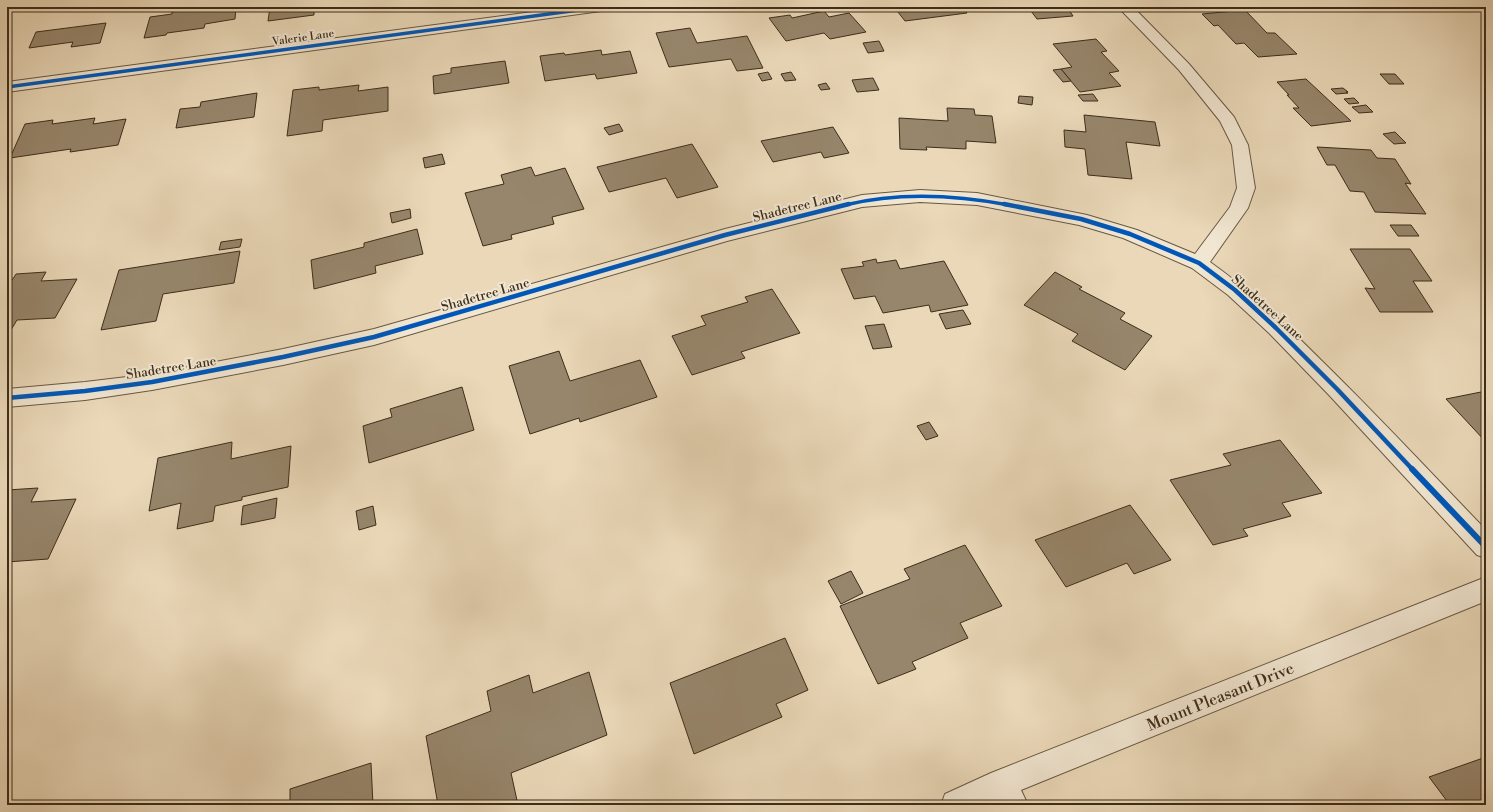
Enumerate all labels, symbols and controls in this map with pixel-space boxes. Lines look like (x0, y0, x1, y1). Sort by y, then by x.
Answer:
street label: Valerie Lane (270, 27, 336, 49)
street label: Shadetree Lane (751, 188, 844, 226)
street label: Shadetree Lane (1228, 271, 1307, 344)
street label: Shadetree Lane (439, 275, 532, 315)
street label: Shadetree Lane (125, 353, 218, 383)
street label: Mount Pleasant Drive (1144, 658, 1297, 736)

